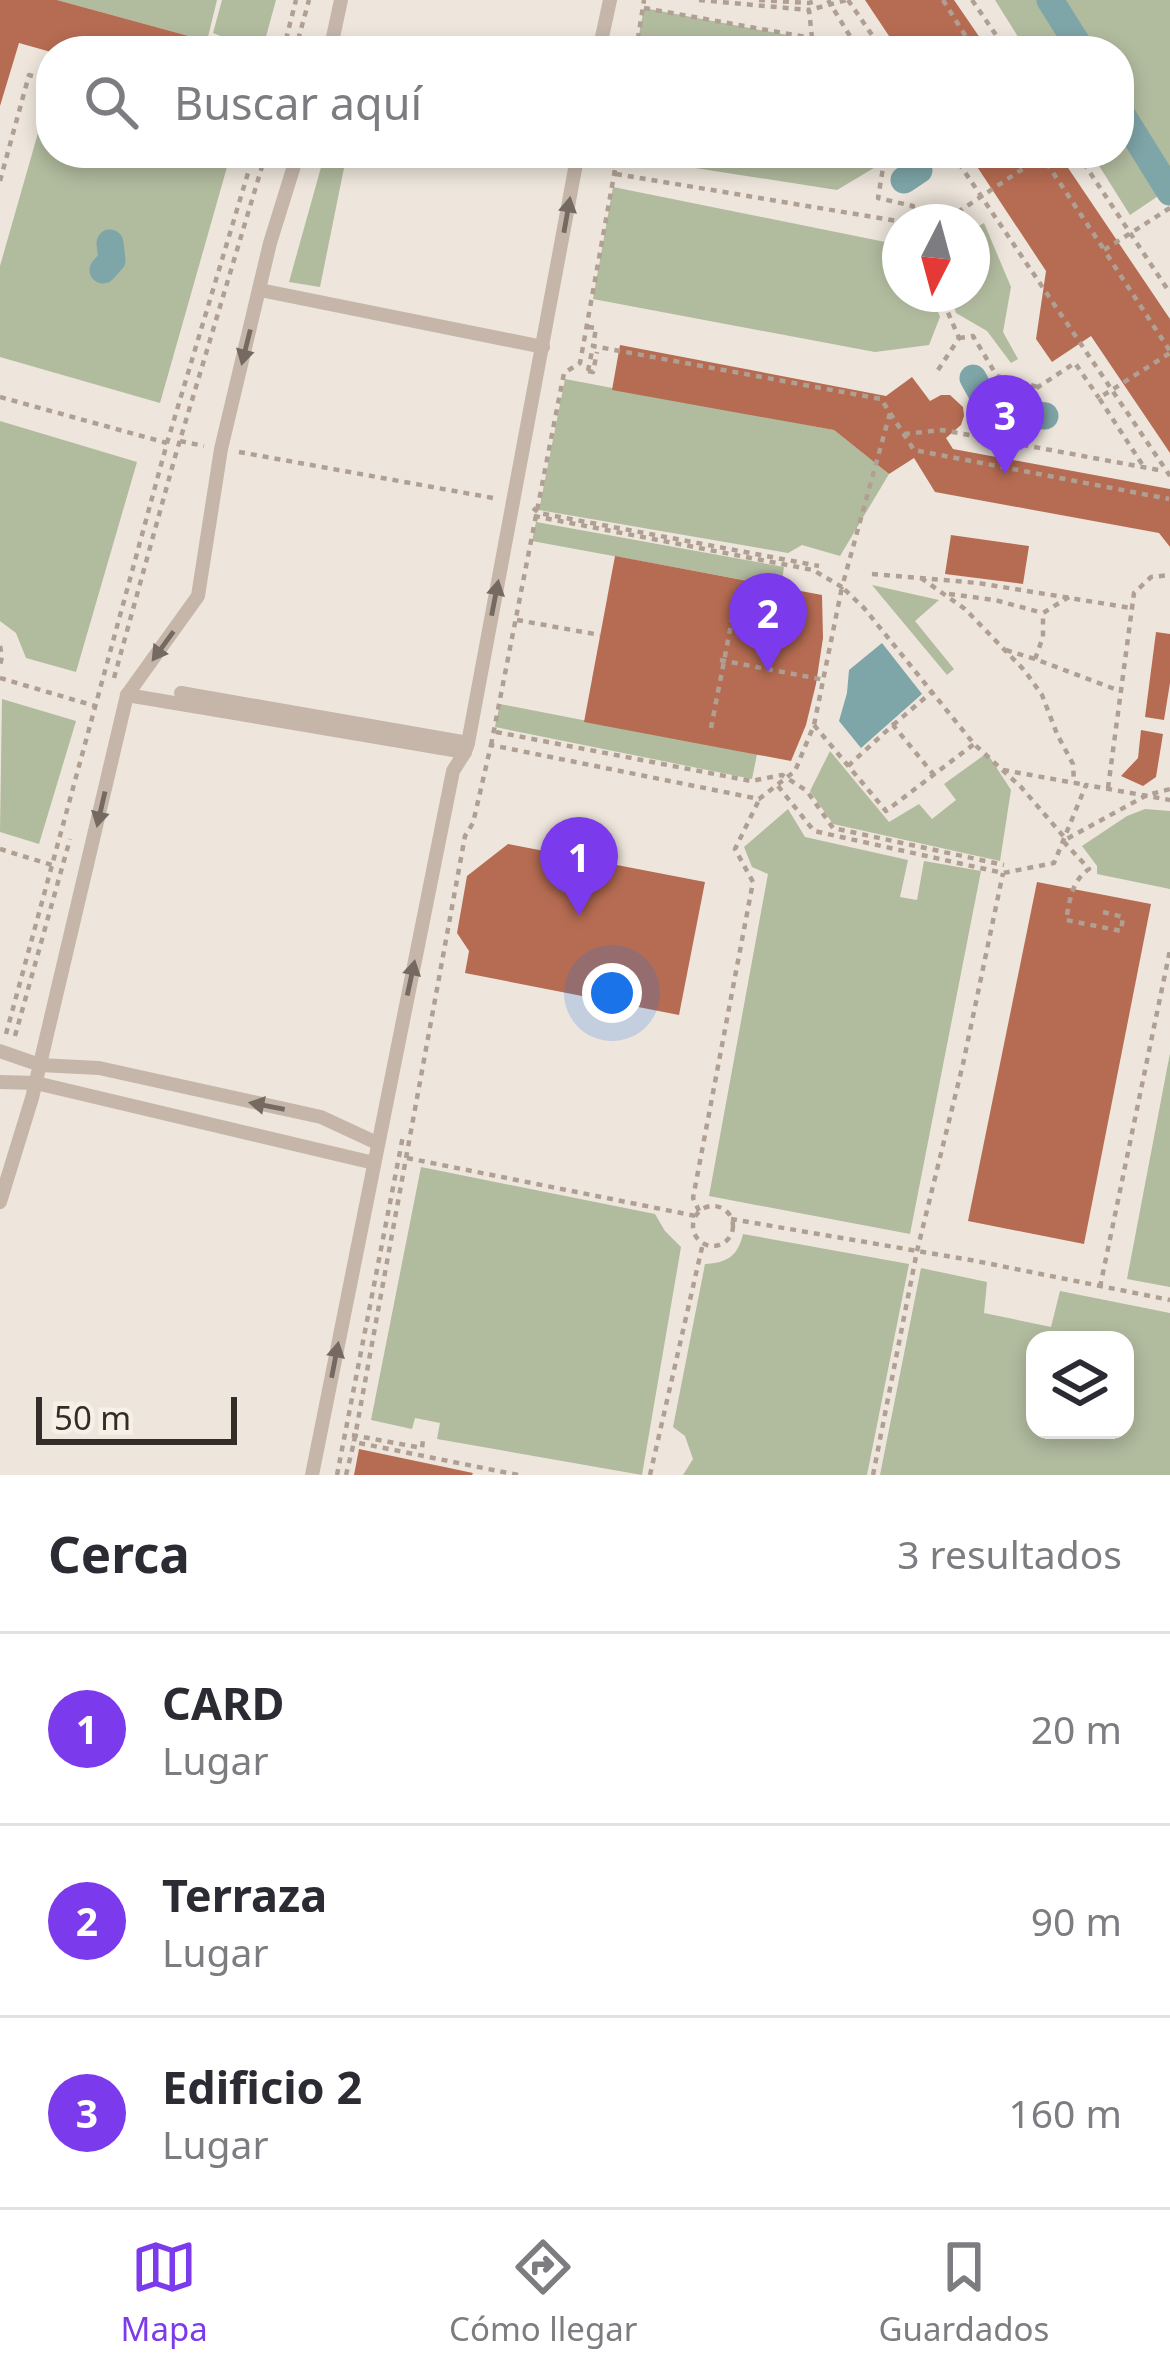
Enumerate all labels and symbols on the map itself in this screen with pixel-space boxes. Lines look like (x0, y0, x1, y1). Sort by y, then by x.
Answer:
one-way arrow (558, 196, 577, 233)
north arrow (882, 204, 990, 312)
one-way arrow (236, 329, 255, 366)
pin: 3 (966, 375, 1044, 474)
pin: 2 (729, 573, 807, 672)
one-way arrow (486, 579, 505, 617)
one-way arrow (151, 630, 175, 662)
one-way arrow (91, 791, 110, 828)
pin: 1 (540, 817, 618, 916)
one-way arrow (402, 958, 421, 996)
your location (582, 963, 642, 1023)
one-way arrow (248, 1096, 286, 1115)
one-way arrow (326, 1341, 345, 1379)
scale bar (36, 1391, 237, 1444)

